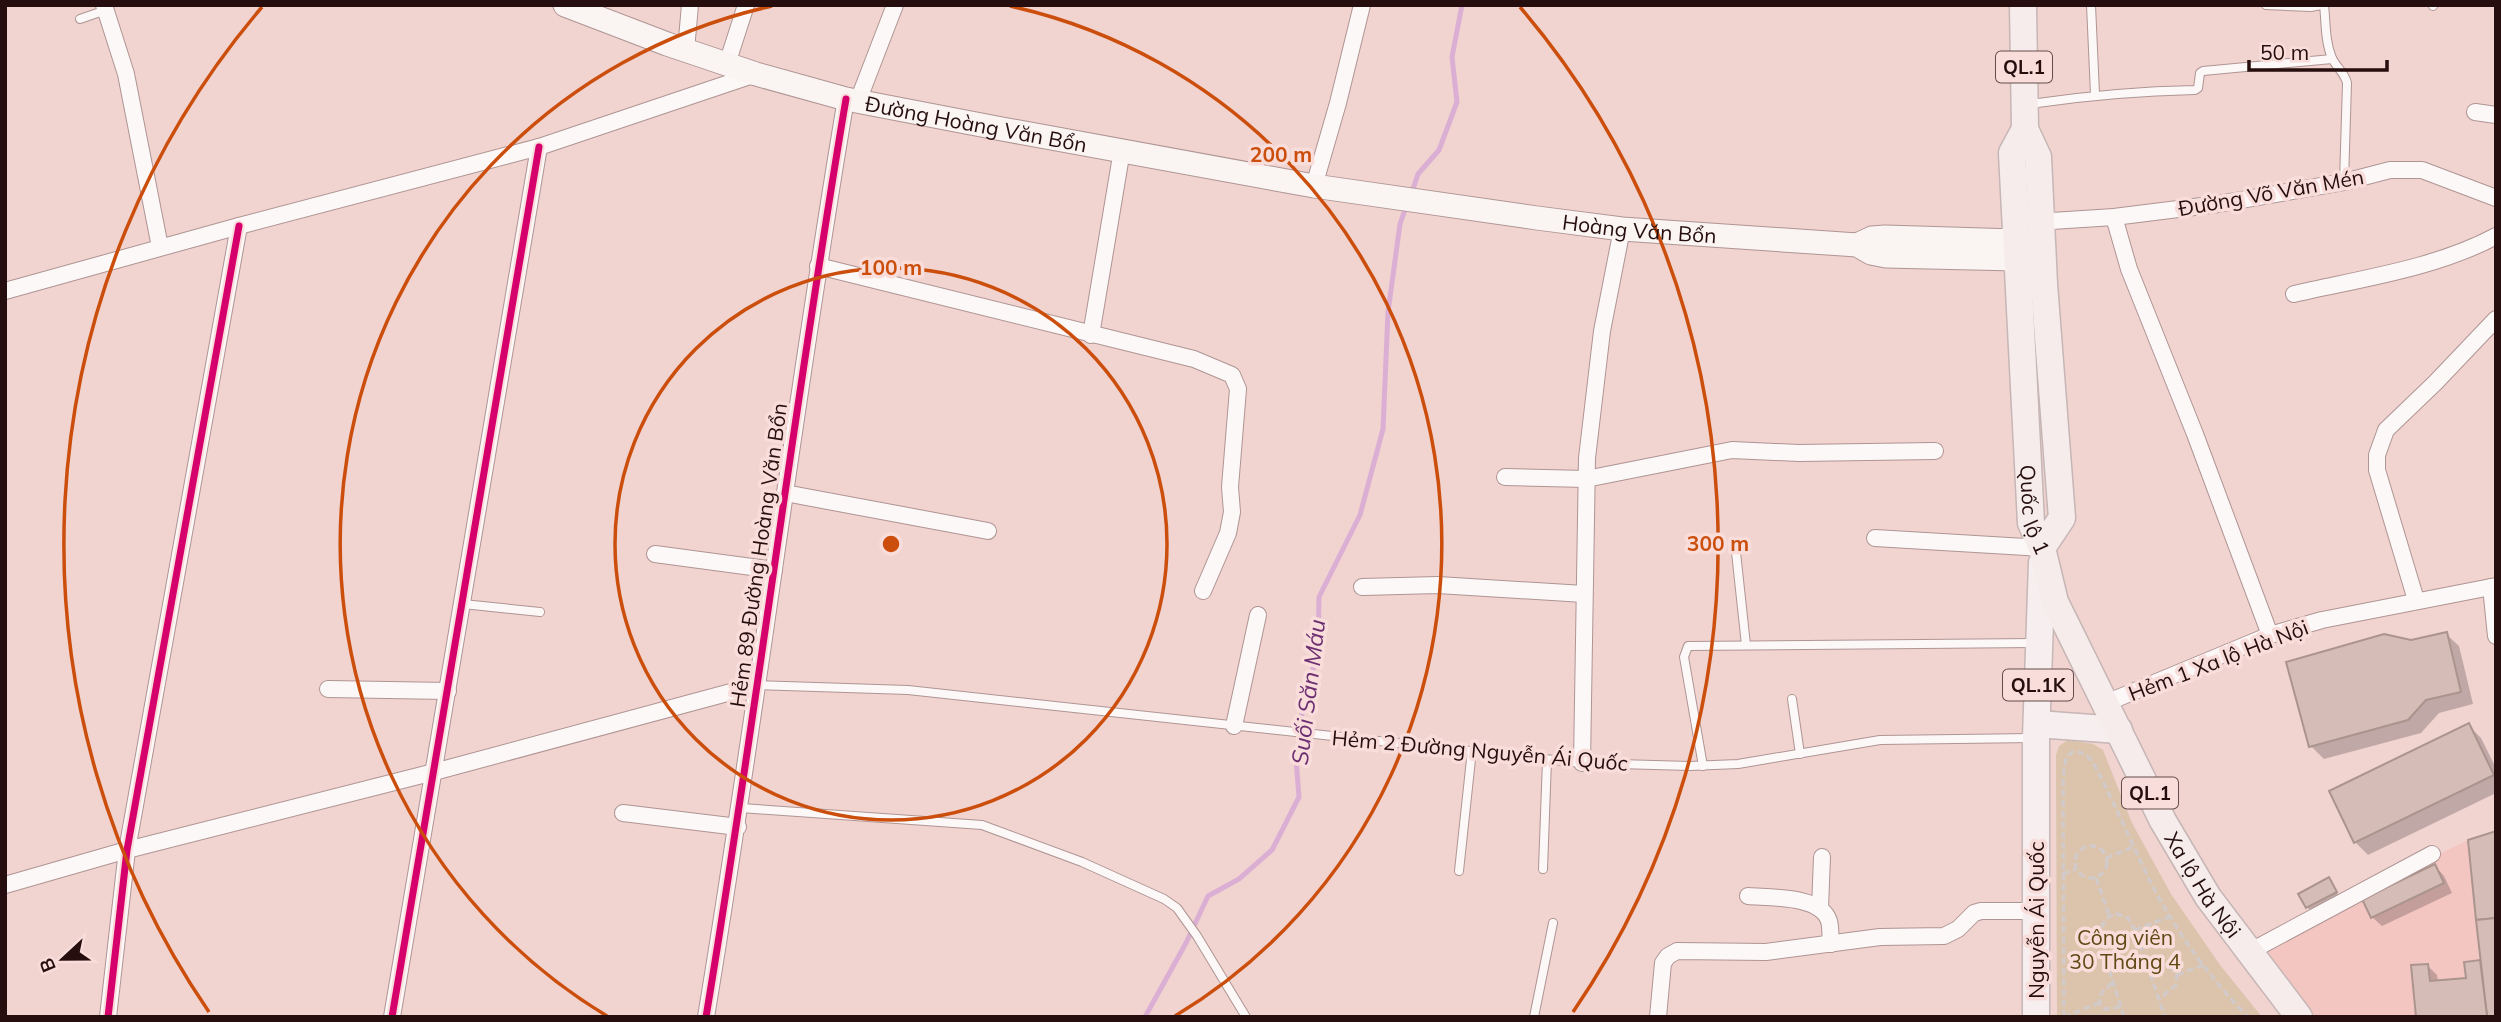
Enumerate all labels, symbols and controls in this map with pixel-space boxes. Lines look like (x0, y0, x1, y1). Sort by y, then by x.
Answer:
scale bar (2249, 28, 2387, 72)
text: 50 m (2260, 39, 2309, 65)
road number: QL.1 (1996, 52, 2052, 82)
street label: Đường Hoàng Văn Bổn (863, 90, 1089, 157)
text: 200 m (1250, 141, 1312, 167)
street label: Đường Võ Văn Mén (2176, 163, 2366, 221)
street label: Hoàng Văn Bổn (1561, 208, 1718, 248)
text: 100 m (860, 254, 922, 280)
street label: Hẻm 89 Đường Hoàng Văn Bổn (724, 401, 792, 709)
street label: Quốc lộ 1 (2015, 464, 2056, 558)
text: 300 m (1687, 530, 1749, 556)
centre of rings (879, 532, 903, 556)
street label: Hẻm 1 Xa lộ Hà Nội (2124, 614, 2312, 706)
water label: Suối Săn Máu (1285, 617, 1331, 767)
road number: QL.1K (2003, 670, 2073, 700)
street label: Hẻm 2 Đường Nguyễn Ái Quốc (1331, 724, 1629, 776)
road number: QL.1 (2122, 778, 2178, 808)
street label: Xa lộ Hà Nội (2159, 827, 2247, 943)
street label: Nguyễn Ái Quốc (2023, 841, 2049, 999)
north arrow (28, 924, 98, 994)
park label: Công viên 30 Tháng 4 (2069, 924, 2181, 974)
text: B (34, 955, 61, 976)

